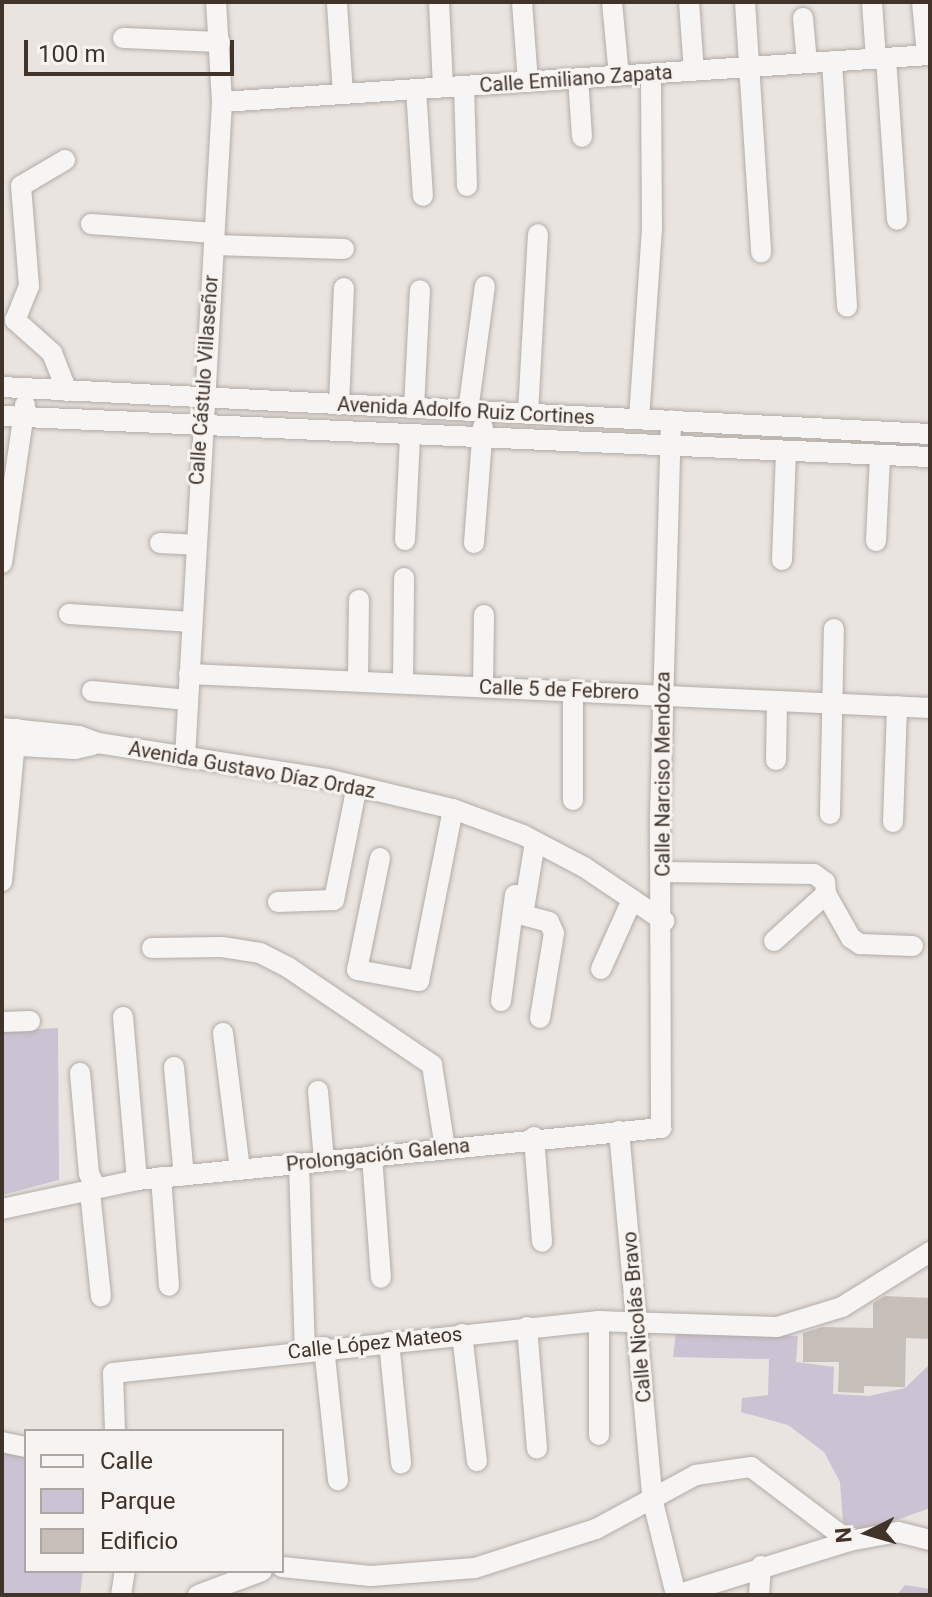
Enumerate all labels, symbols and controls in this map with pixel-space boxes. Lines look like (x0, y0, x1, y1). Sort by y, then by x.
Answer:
scale bar (28, 24, 238, 74)
text: 100 m (38, 40, 105, 68)
street label: Calle Emiliano Zapata (479, 60, 673, 98)
street label: Calle Cástulo Villaseñor (185, 274, 223, 486)
street label: Avenida Adolfo Ruiz Cortines (337, 392, 595, 430)
street label: Calle Narciso Mendoza (651, 671, 675, 877)
street label: Calle 5 de Febrero (479, 675, 639, 705)
street label: Avenida Gustavo Díaz Ordaz (127, 736, 377, 804)
street label: Prolongación Galena (285, 1133, 471, 1177)
street label: Calle Nicolás Bravo (618, 1230, 656, 1404)
street label: Calle López Mateos (287, 1322, 463, 1364)
legend (24, 1429, 284, 1573)
text: Calle (100, 1447, 153, 1475)
text: Parque (100, 1487, 176, 1515)
north arrow (828, 1493, 908, 1573)
text: N (830, 1526, 857, 1544)
text: Edificio (100, 1527, 178, 1555)

